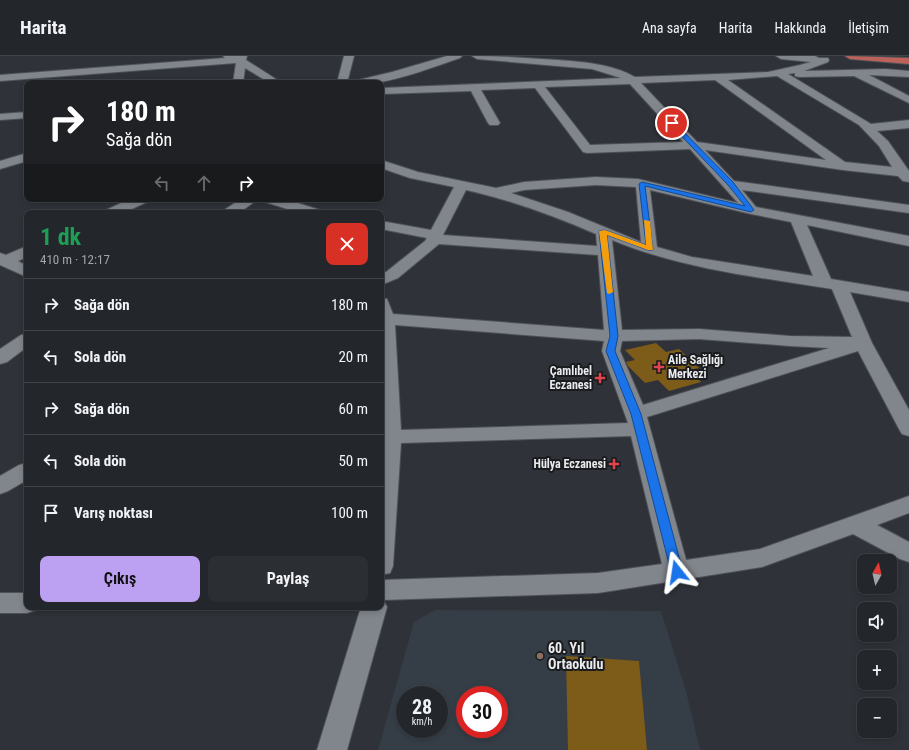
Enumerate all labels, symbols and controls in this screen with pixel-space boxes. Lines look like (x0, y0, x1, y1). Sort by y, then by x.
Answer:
text: Harita (20, 16, 66, 39)
text: Ana sayfa (642, 20, 697, 36)
text: Harita (719, 20, 752, 36)
text: Hakkında (774, 20, 826, 36)
text: İletişim (848, 20, 889, 36)
text: 180 m (106, 95, 176, 128)
icon: right (40, 96, 92, 148)
pin (655, 106, 689, 140)
icon: arrive (661, 112, 683, 134)
text: Sağa dön (106, 129, 172, 150)
icon: left (151, 172, 173, 194)
icon: ahead (193, 172, 215, 194)
icon: right (235, 172, 257, 194)
text: 1 dk (40, 223, 81, 251)
button: close (326, 223, 368, 265)
text: 410 m · 12:17 (40, 252, 110, 267)
icon: right (40, 294, 62, 316)
text: Sağa dön (74, 296, 130, 314)
text: 180 m (331, 296, 368, 314)
icon: left (40, 346, 62, 368)
text: Sola dön (74, 348, 126, 366)
text: 20 m (338, 348, 368, 366)
place label: Aile Sağlığı Merkezi (668, 353, 723, 381)
marker: Aile Sağlığı Merkezi (653, 361, 665, 373)
place label: Çamlıbel Eczanesi (550, 364, 592, 392)
marker: Çamlıbel Eczanesi (595, 373, 605, 383)
icon: right (40, 398, 62, 420)
text: Sağa dön (74, 400, 130, 418)
text: 60 m (338, 400, 368, 418)
icon: left (40, 450, 62, 472)
text: Sola dön (74, 452, 126, 470)
text: 50 m (338, 452, 368, 470)
place label: Hülya Eczanesi (534, 457, 606, 471)
marker: Hülya Eczanesi (609, 459, 619, 469)
icon: arrive (40, 502, 62, 524)
text: Varış noktası (74, 504, 153, 522)
text: 100 m (331, 504, 368, 522)
position arrow (656, 551, 698, 593)
north arrow (857, 554, 897, 594)
map controls (857, 554, 897, 738)
button: Çıkış (40, 556, 200, 602)
button: Paylaş (208, 556, 368, 602)
button: sound (857, 602, 897, 642)
place label: 60. Yıl Ortaokulu (548, 640, 603, 672)
button: + (857, 650, 897, 690)
marker: 60. Yıl Ortaokulu (535, 651, 545, 661)
speed limit sign: 30 (456, 686, 508, 738)
text: 28 (412, 695, 432, 719)
button: − (857, 698, 897, 738)
text: km/h (412, 716, 432, 727)

